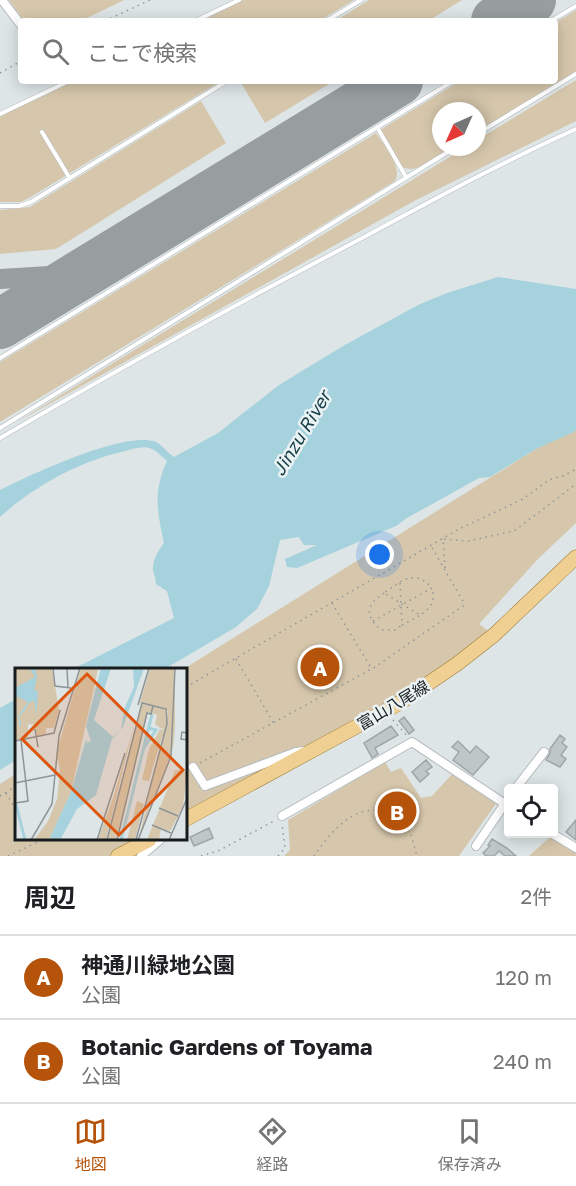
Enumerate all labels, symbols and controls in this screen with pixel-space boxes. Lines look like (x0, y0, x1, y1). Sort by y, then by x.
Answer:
search box (18, 18, 558, 84)
icon: search (39, 35, 72, 68)
text: ここで検索 (87, 39, 197, 66)
north arrow (432, 102, 486, 156)
water label: Jinzu River (267, 384, 336, 479)
your location (365, 540, 394, 569)
pin: A (300, 644, 340, 690)
inset map (15, 668, 188, 841)
street label: 富山八尾線 (354, 676, 432, 734)
map controls (504, 784, 558, 838)
button: locate (504, 784, 558, 838)
pin: B (378, 788, 416, 834)
text: 周辺 (24, 882, 76, 913)
text: 2件 (520, 884, 552, 908)
text: 神通川緑地公園 (81, 951, 235, 978)
text: A (36, 965, 51, 989)
text: 120 m (496, 965, 552, 989)
text: 公園 (81, 982, 121, 1006)
text: Botanic Gardens of Toyama (81, 1033, 373, 1060)
text: B (36, 1049, 51, 1073)
text: 240 m (493, 1049, 552, 1073)
text: 公園 (81, 1063, 121, 1087)
tab: 地図 (74, 1115, 107, 1175)
tab: 経路 (256, 1115, 289, 1175)
tab: 保存済み (438, 1115, 502, 1175)

